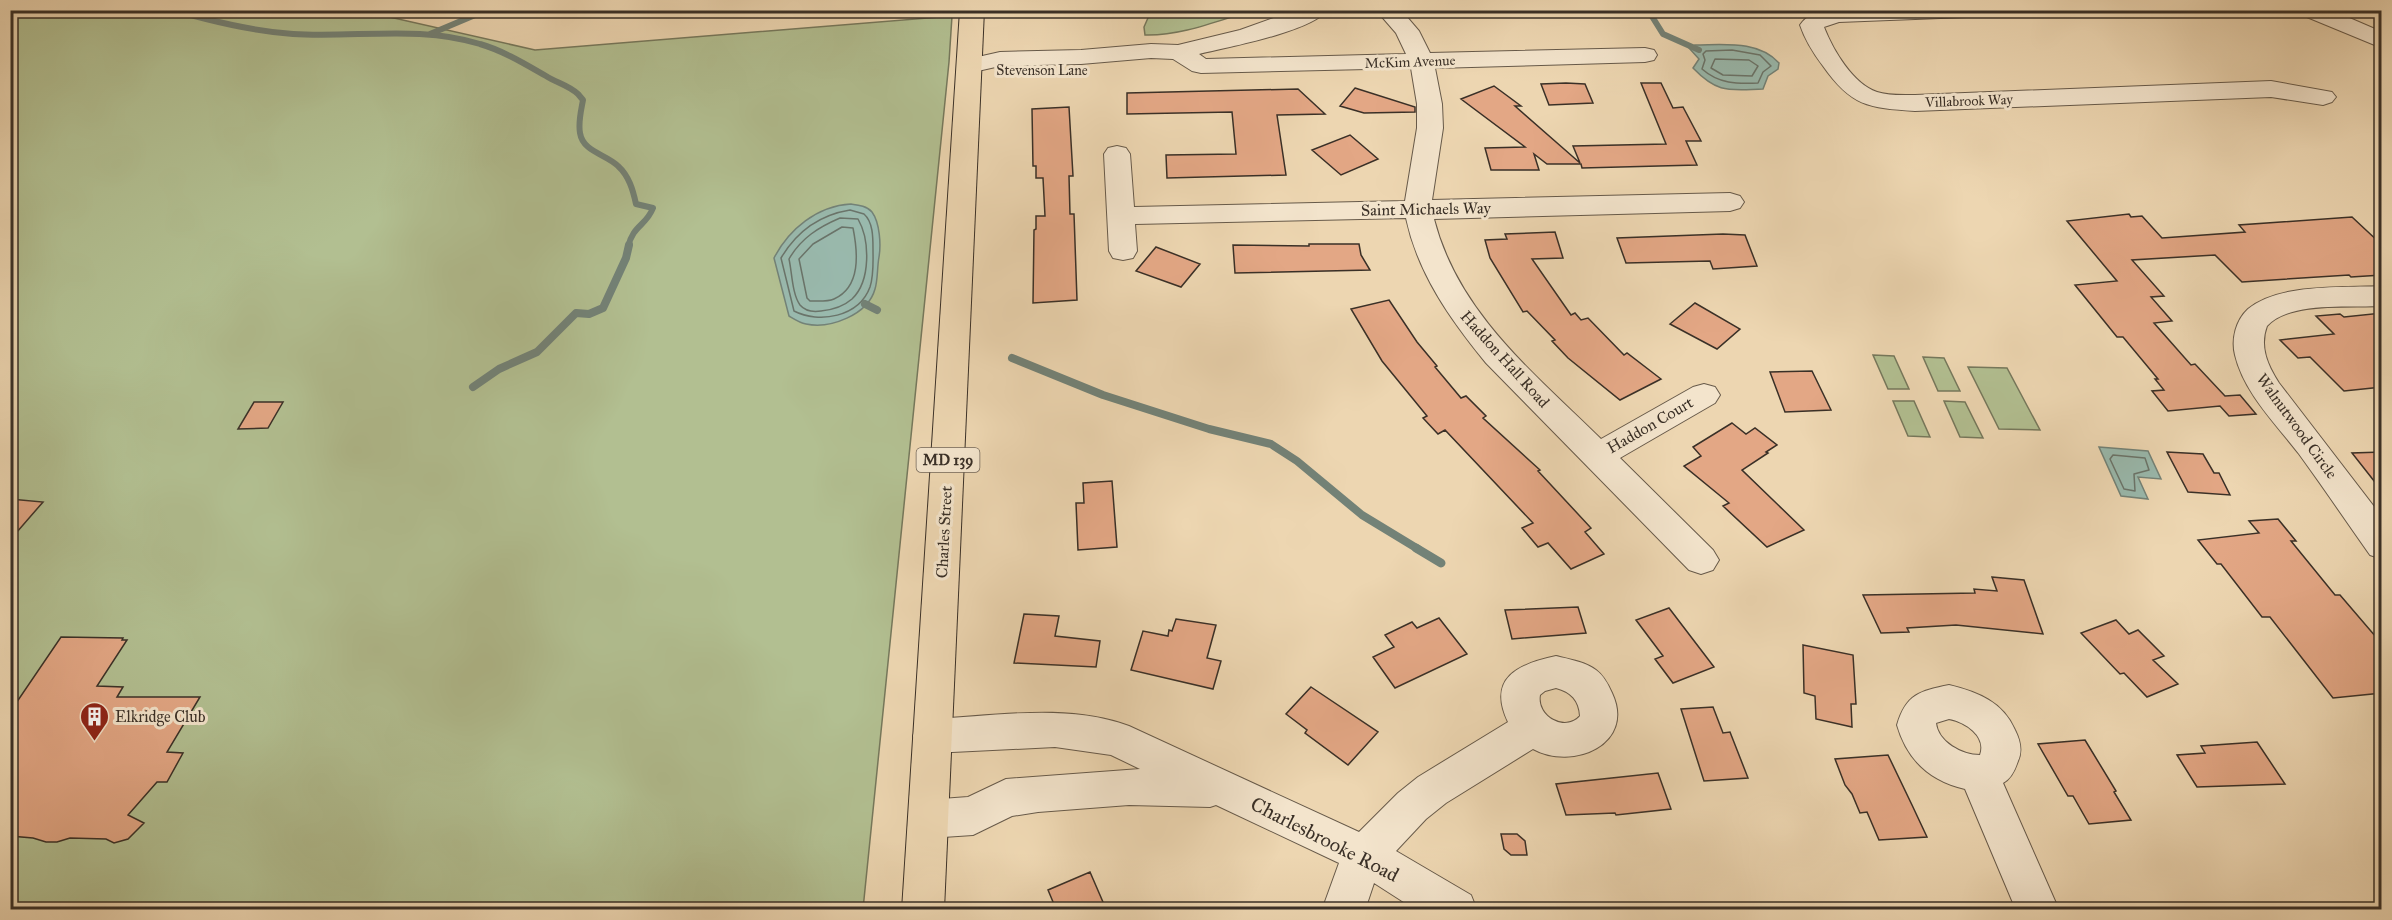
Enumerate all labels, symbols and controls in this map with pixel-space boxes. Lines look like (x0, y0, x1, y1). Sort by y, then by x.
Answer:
street label: McKim Avenue (1364, 52, 1456, 72)
street label: Stevenson Lane (996, 62, 1088, 79)
street label: Villabrook Way (1924, 91, 2014, 111)
street label: Saint Michaels Way (1361, 198, 1492, 220)
street label: Haddon Hall Road (1457, 307, 1553, 411)
street label: Walnutwood Circle (2252, 370, 2342, 483)
street label: Haddon Court (1604, 393, 1697, 457)
road number: MD 139 (916, 448, 980, 472)
street label: Charles Street (932, 485, 956, 579)
building icon: Elkridge Club (78, 700, 110, 742)
place label: Elkridge Club (115, 707, 206, 727)
street label: Charlesbrooke Road (1247, 791, 1403, 887)

